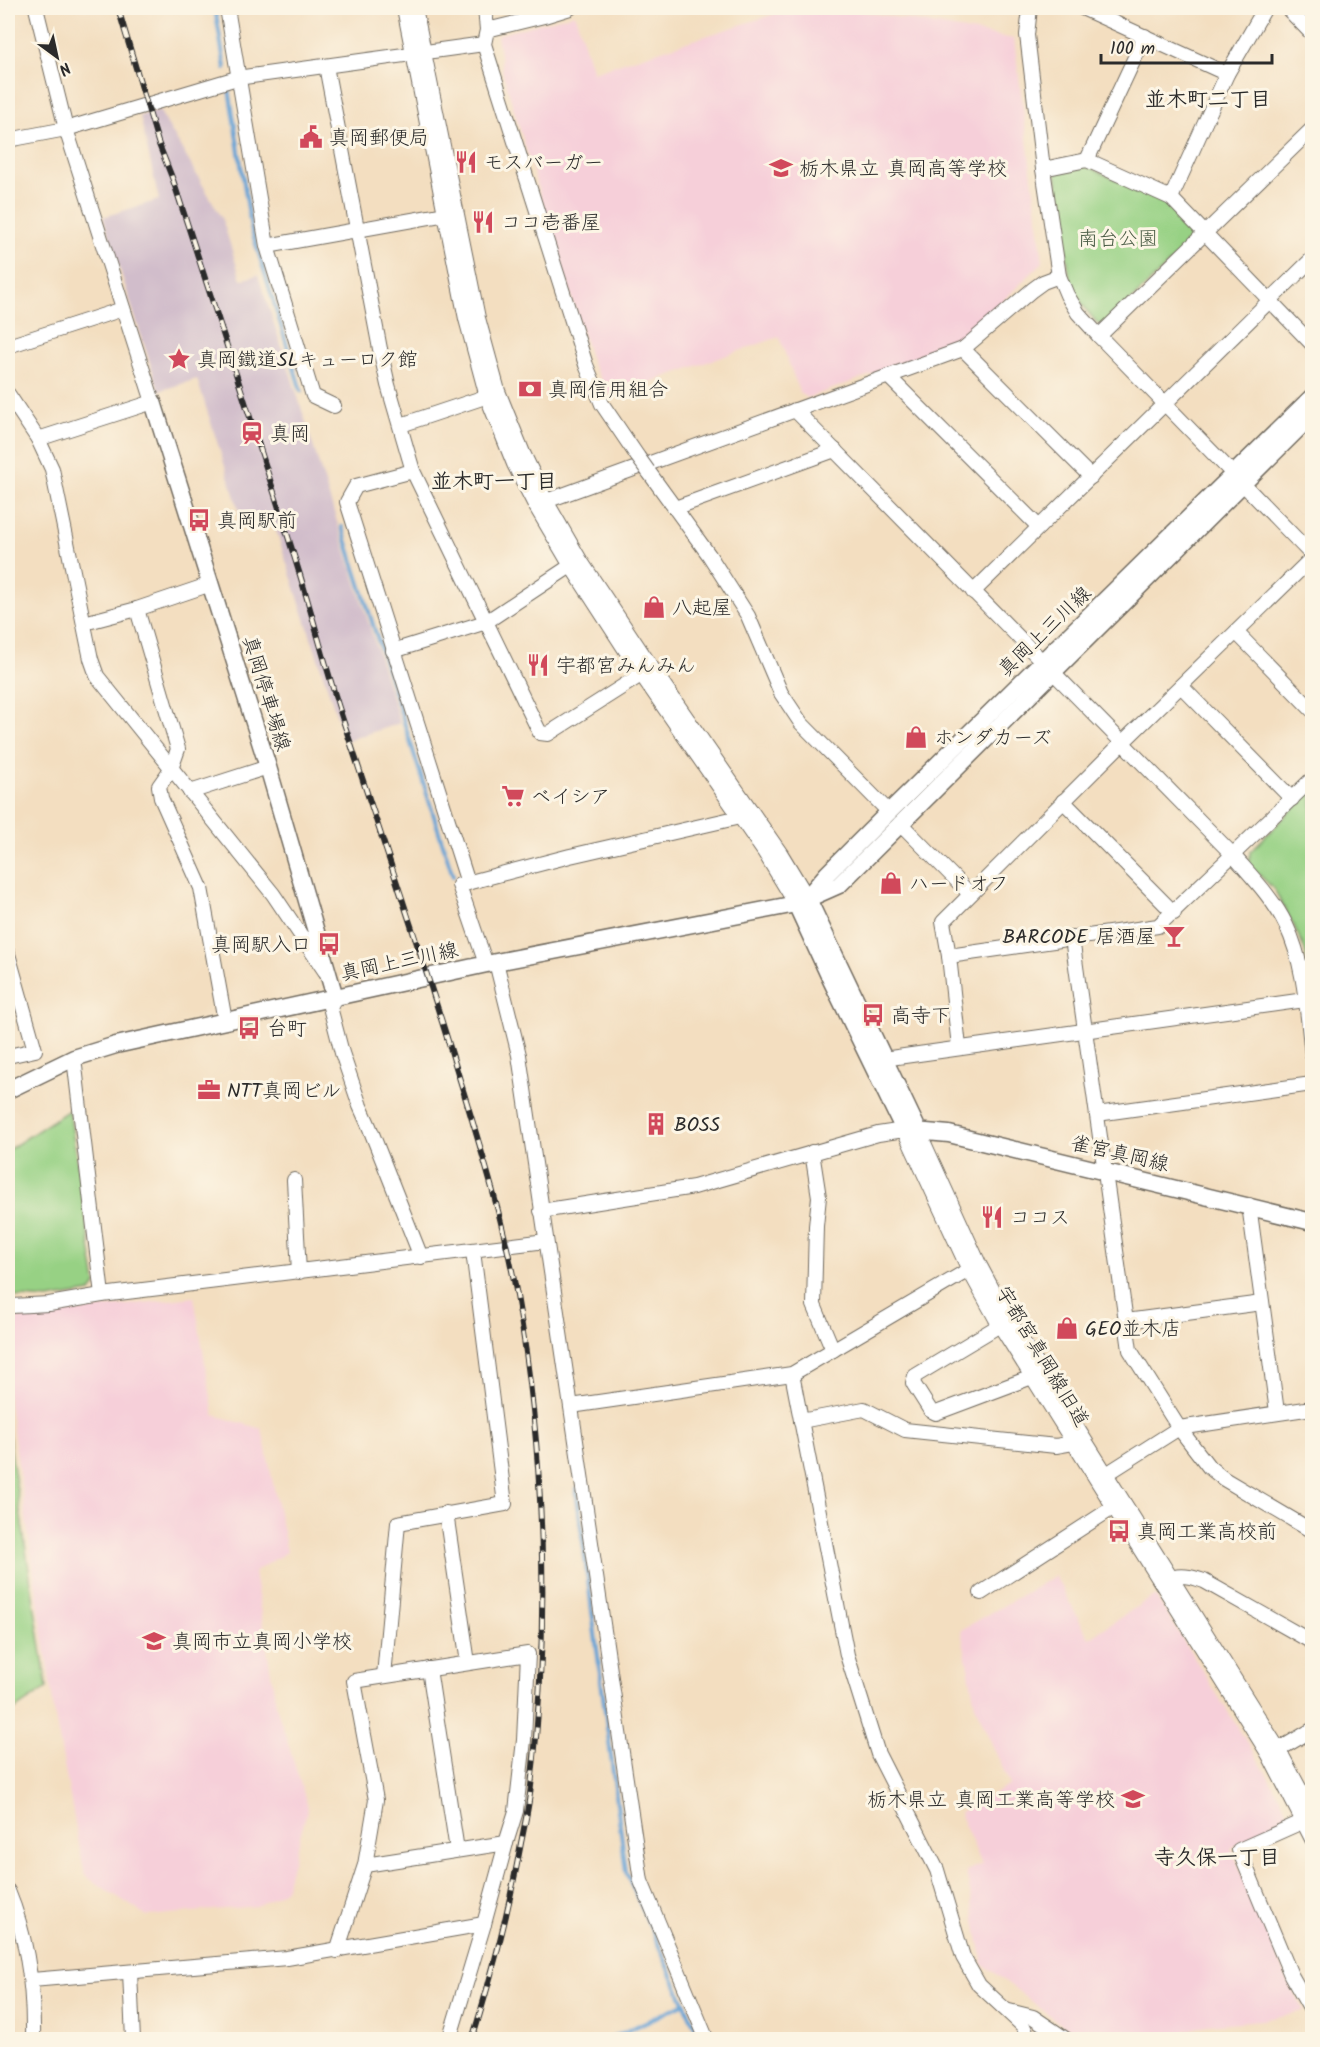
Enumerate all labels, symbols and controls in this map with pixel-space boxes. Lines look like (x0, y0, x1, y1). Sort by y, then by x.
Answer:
north arrow (27, 27, 87, 87)
scale bar (1101, 27, 1272, 65)
text: 100 m (1110, 35, 1155, 64)
text: N (53, 55, 75, 82)
district label: 並木町二丁目 (1145, 84, 1271, 117)
place label: 真岡郵便局 (329, 123, 429, 155)
public building icon: 真岡郵便局 (298, 124, 324, 150)
place label: モスバーガー (484, 148, 604, 180)
restaurant icon: モスバーガー (453, 149, 479, 175)
place label: 栃木県立 真岡高等学校 (799, 154, 1007, 186)
school or university icon: 栃木県立 真岡高等学校 (768, 155, 794, 181)
place label: ココ壱番屋 (501, 208, 601, 240)
restaurant icon: ココ壱番屋 (470, 209, 496, 235)
park label: 南台公園 (1078, 224, 1158, 256)
place label: 真岡鐵道SLキューロク館 (197, 345, 418, 377)
place icon: 真岡鐵道SLキューロク館 (166, 346, 192, 372)
place label: 真岡信用組合 (548, 375, 668, 407)
bank icon: 真岡信用組合 (517, 376, 543, 402)
place label: 真岡 (270, 419, 310, 451)
station icon: 真岡 (239, 420, 265, 446)
district label: 並木町一丁目 (431, 466, 557, 499)
place label: 真岡駅前 (217, 506, 297, 538)
bus stop icon: 真岡駅前 (186, 507, 212, 533)
street label: 真岡上三川線 (991, 579, 1100, 686)
place label: 八起屋 (672, 593, 732, 625)
shop icon: 八起屋 (641, 594, 667, 620)
street label: 真岡停車場線 (232, 632, 298, 756)
place label: 宇都宮みんみん (556, 651, 696, 683)
restaurant icon: 宇都宮みんみん (525, 652, 551, 678)
place label: ホンダカーズ (934, 723, 1052, 755)
shop icon: ホンダカーズ (903, 724, 929, 750)
place label: ベイシア (531, 782, 611, 814)
supermarket icon: ベイシア (500, 783, 526, 809)
place label: ハードオフ (909, 869, 1009, 901)
shop icon: ハードオフ (878, 870, 904, 896)
place label: BARCODE 居酒屋 (1003, 922, 1156, 954)
bar icon: BARCODE 居酒屋 (1161, 923, 1187, 949)
place label: 真岡駅入口 (211, 930, 311, 962)
bus stop icon: 真岡駅入口 (316, 931, 342, 957)
street label: 真岡上三川線 (337, 935, 461, 991)
place label: 高寺下 (891, 1001, 951, 1033)
bus stop icon: 高寺下 (860, 1002, 886, 1028)
place label: 台町 (267, 1014, 307, 1046)
bus stop icon: 台町 (236, 1015, 262, 1041)
place label: NTT真岡ビル (227, 1076, 342, 1108)
office icon: NTT真岡ビル (196, 1077, 222, 1103)
place label: BOSS (674, 1110, 721, 1142)
building icon: BOSS (643, 1111, 669, 1137)
street label: 雀宮真岡線 (1067, 1128, 1172, 1182)
place label: ココス (1010, 1203, 1070, 1235)
restaurant icon: ココス (979, 1204, 1005, 1230)
street label: 宇都宮真岡線旧道 (986, 1280, 1096, 1434)
place label: GEO並木店 (1085, 1314, 1181, 1346)
shop icon: GEO並木店 (1054, 1315, 1080, 1341)
place label: 真岡工業高校前 (1137, 1517, 1277, 1549)
bus stop icon: 真岡工業高校前 (1106, 1518, 1132, 1544)
place label: 真岡市立真岡小学校 (172, 1627, 352, 1659)
school or university icon: 真岡市立真岡小学校 (141, 1628, 167, 1654)
place label: 栃木県立 真岡工業高等学校 (867, 1785, 1115, 1817)
school or university icon: 栃木県立 真岡工業高等学校 (1120, 1786, 1146, 1812)
district label: 寺久保一丁目 (1154, 1842, 1280, 1875)

